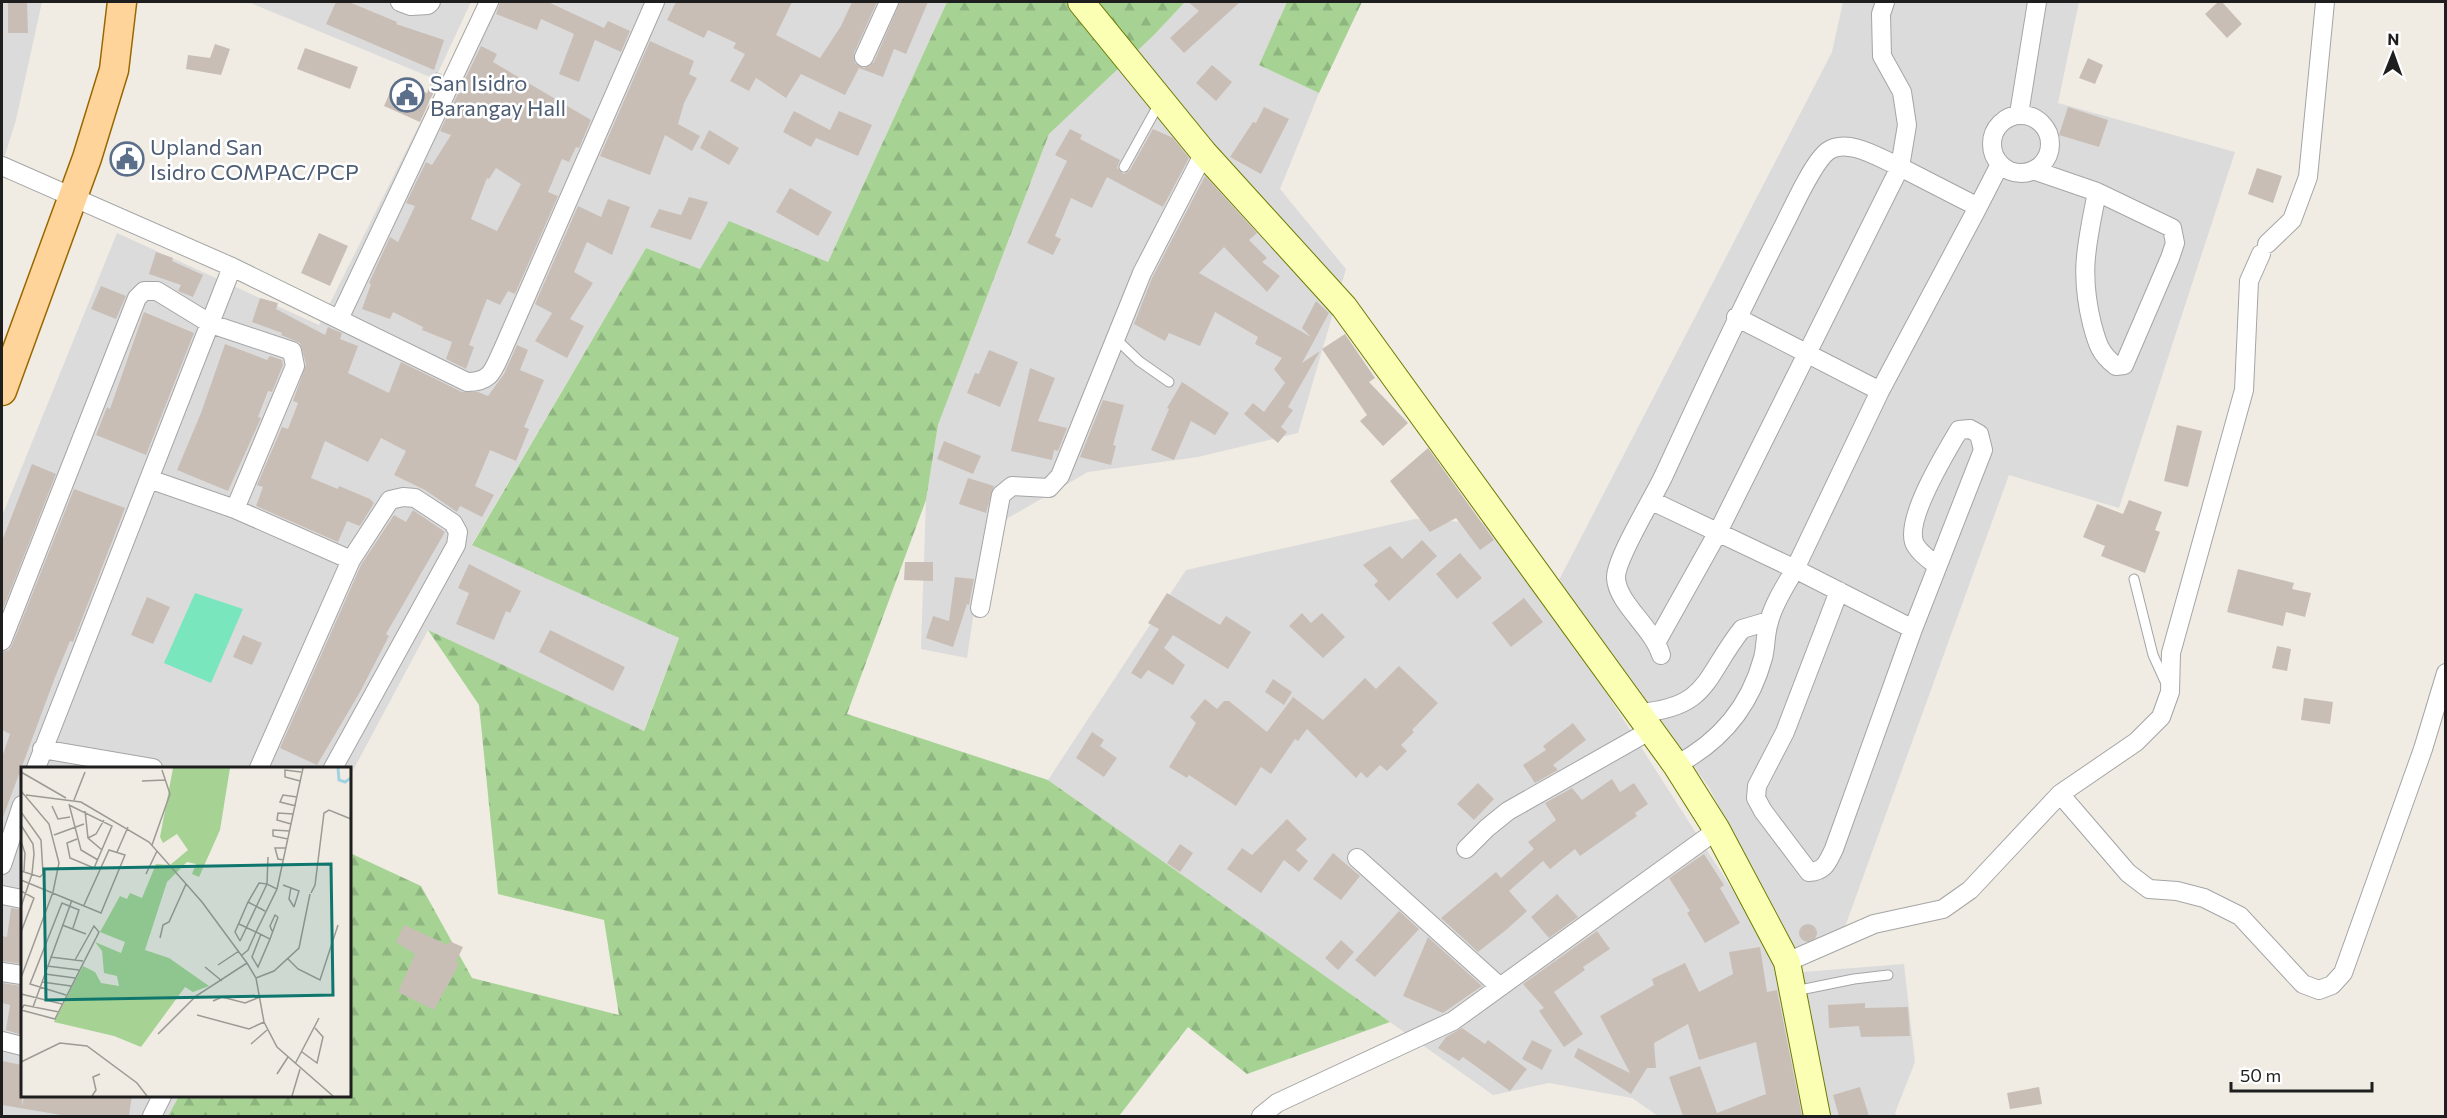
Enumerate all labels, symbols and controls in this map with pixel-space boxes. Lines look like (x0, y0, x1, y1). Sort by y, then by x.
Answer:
north arrow (2363, 24, 2423, 84)
text: N (2387, 29, 2399, 48)
place label: San Isidro Barangay Hall (430, 69, 566, 121)
public building icon: San Isidro Barangay Hall (389, 77, 425, 113)
place label: Upland San Isidro COMPAC/PCP (150, 133, 359, 185)
public building icon: Upland San Isidro COMPAC/PCP (109, 141, 145, 177)
inset map (21, 767, 351, 1097)
scale bar (2231, 1055, 2372, 1093)
text: 50 m (2240, 1064, 2281, 1086)

